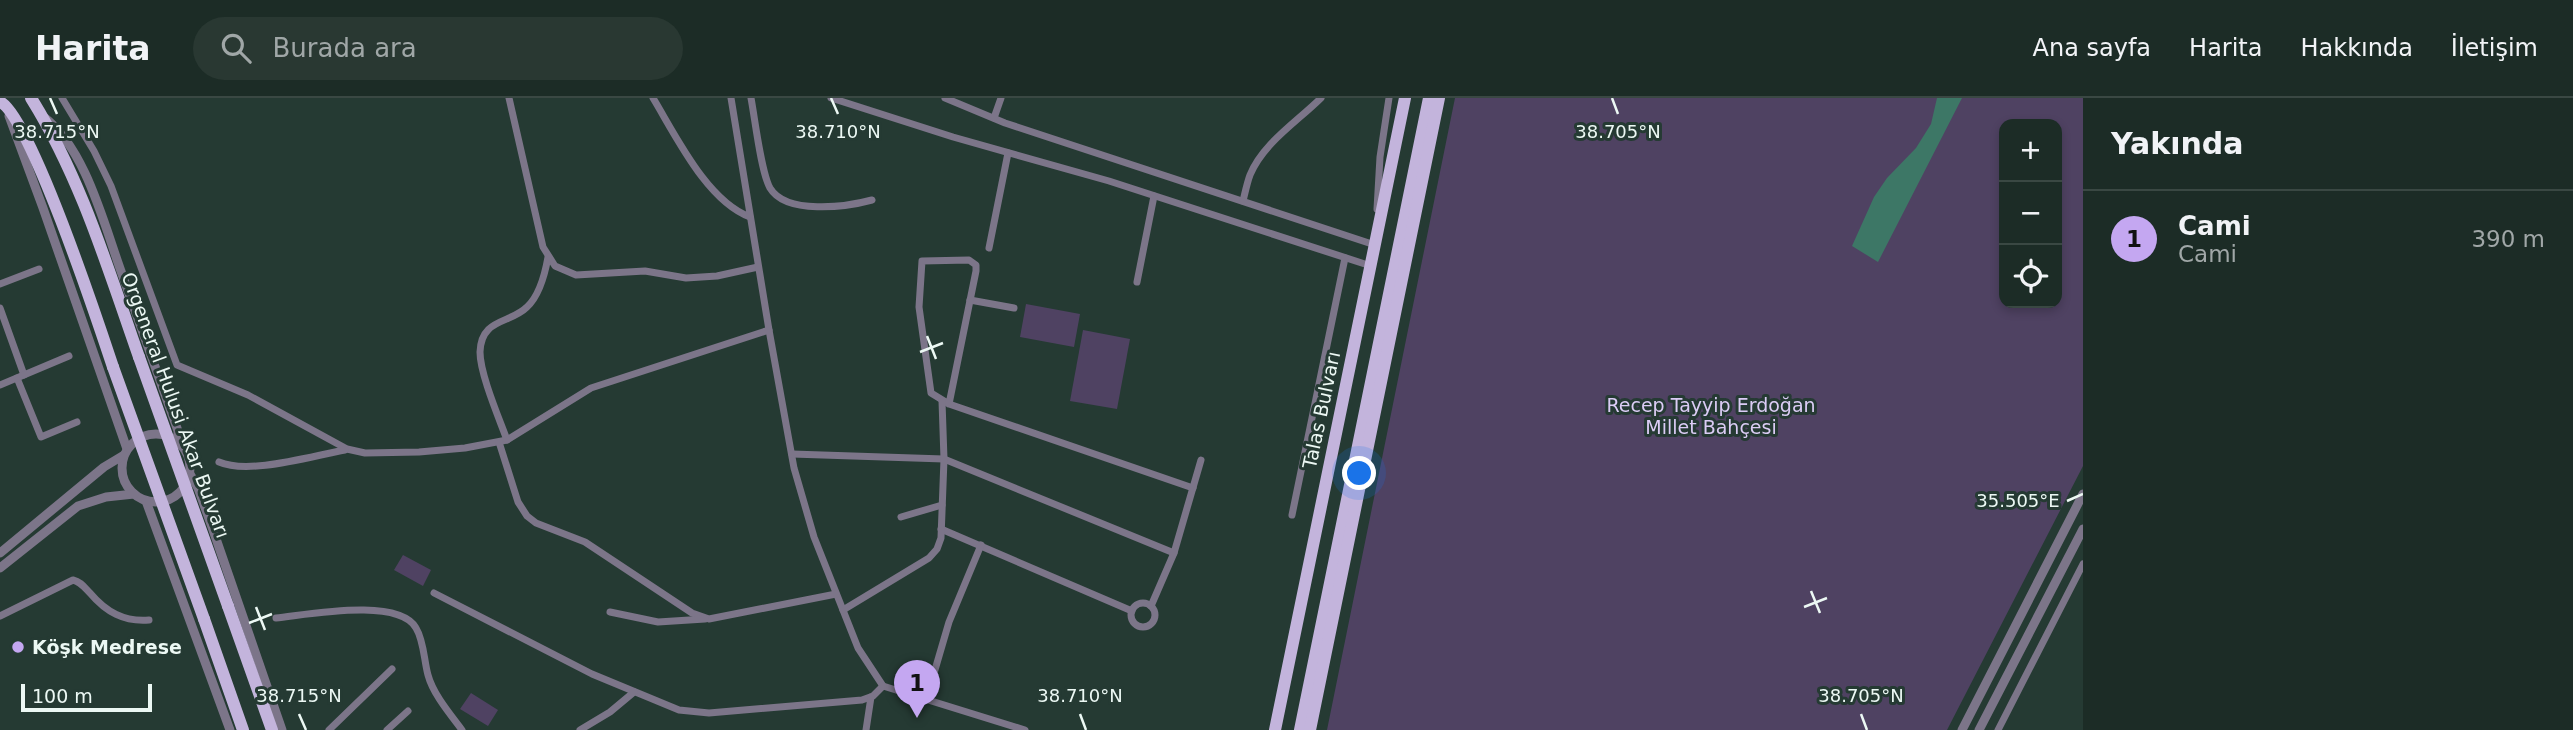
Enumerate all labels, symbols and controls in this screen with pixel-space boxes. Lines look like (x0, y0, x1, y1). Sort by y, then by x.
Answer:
search box (193, 17, 683, 80)
text: Harita (35, 29, 151, 68)
icon: search (217, 29, 255, 67)
text: Burada ara (273, 33, 417, 63)
text: Ana sayfa (2033, 34, 2151, 62)
text: Harita (2189, 34, 2262, 62)
text: Hakkında (2300, 34, 2413, 62)
text: İletişim (2451, 34, 2538, 62)
map controls (1999, 119, 2062, 308)
button: + (1999, 119, 2062, 182)
text: 38.715°N (14, 121, 100, 142)
text: 38.710°N (795, 121, 881, 142)
text: 38.705°N (1575, 121, 1661, 142)
text: Yakında (2111, 126, 2244, 161)
button: − (1999, 182, 2062, 245)
text: Cami (2178, 211, 2251, 241)
text: 1 (2126, 226, 2142, 252)
text: 390 m (2471, 226, 2545, 252)
text: Cami (2178, 241, 2237, 267)
button: locate (1999, 245, 2062, 308)
street label: Orgeneral Hulusi Akar Bulvarı (118, 269, 234, 541)
street label: Talas Bulvarı (1298, 349, 1344, 472)
park label: Recep Tayyip Erdoğan Millet Bahçesi (1606, 394, 1816, 438)
your location (1342, 456, 1376, 490)
text: 35.505°E (1976, 490, 2060, 511)
place label: Köşk Medrese (32, 636, 182, 658)
marker: Köşk Medrese (10, 639, 26, 655)
pin: 1 (894, 660, 940, 718)
scale bar (21, 681, 152, 713)
text: 100 m (32, 685, 93, 707)
text: 38.715°N (256, 685, 342, 706)
text: 38.710°N (1037, 685, 1123, 706)
text: 38.705°N (1818, 685, 1904, 706)

